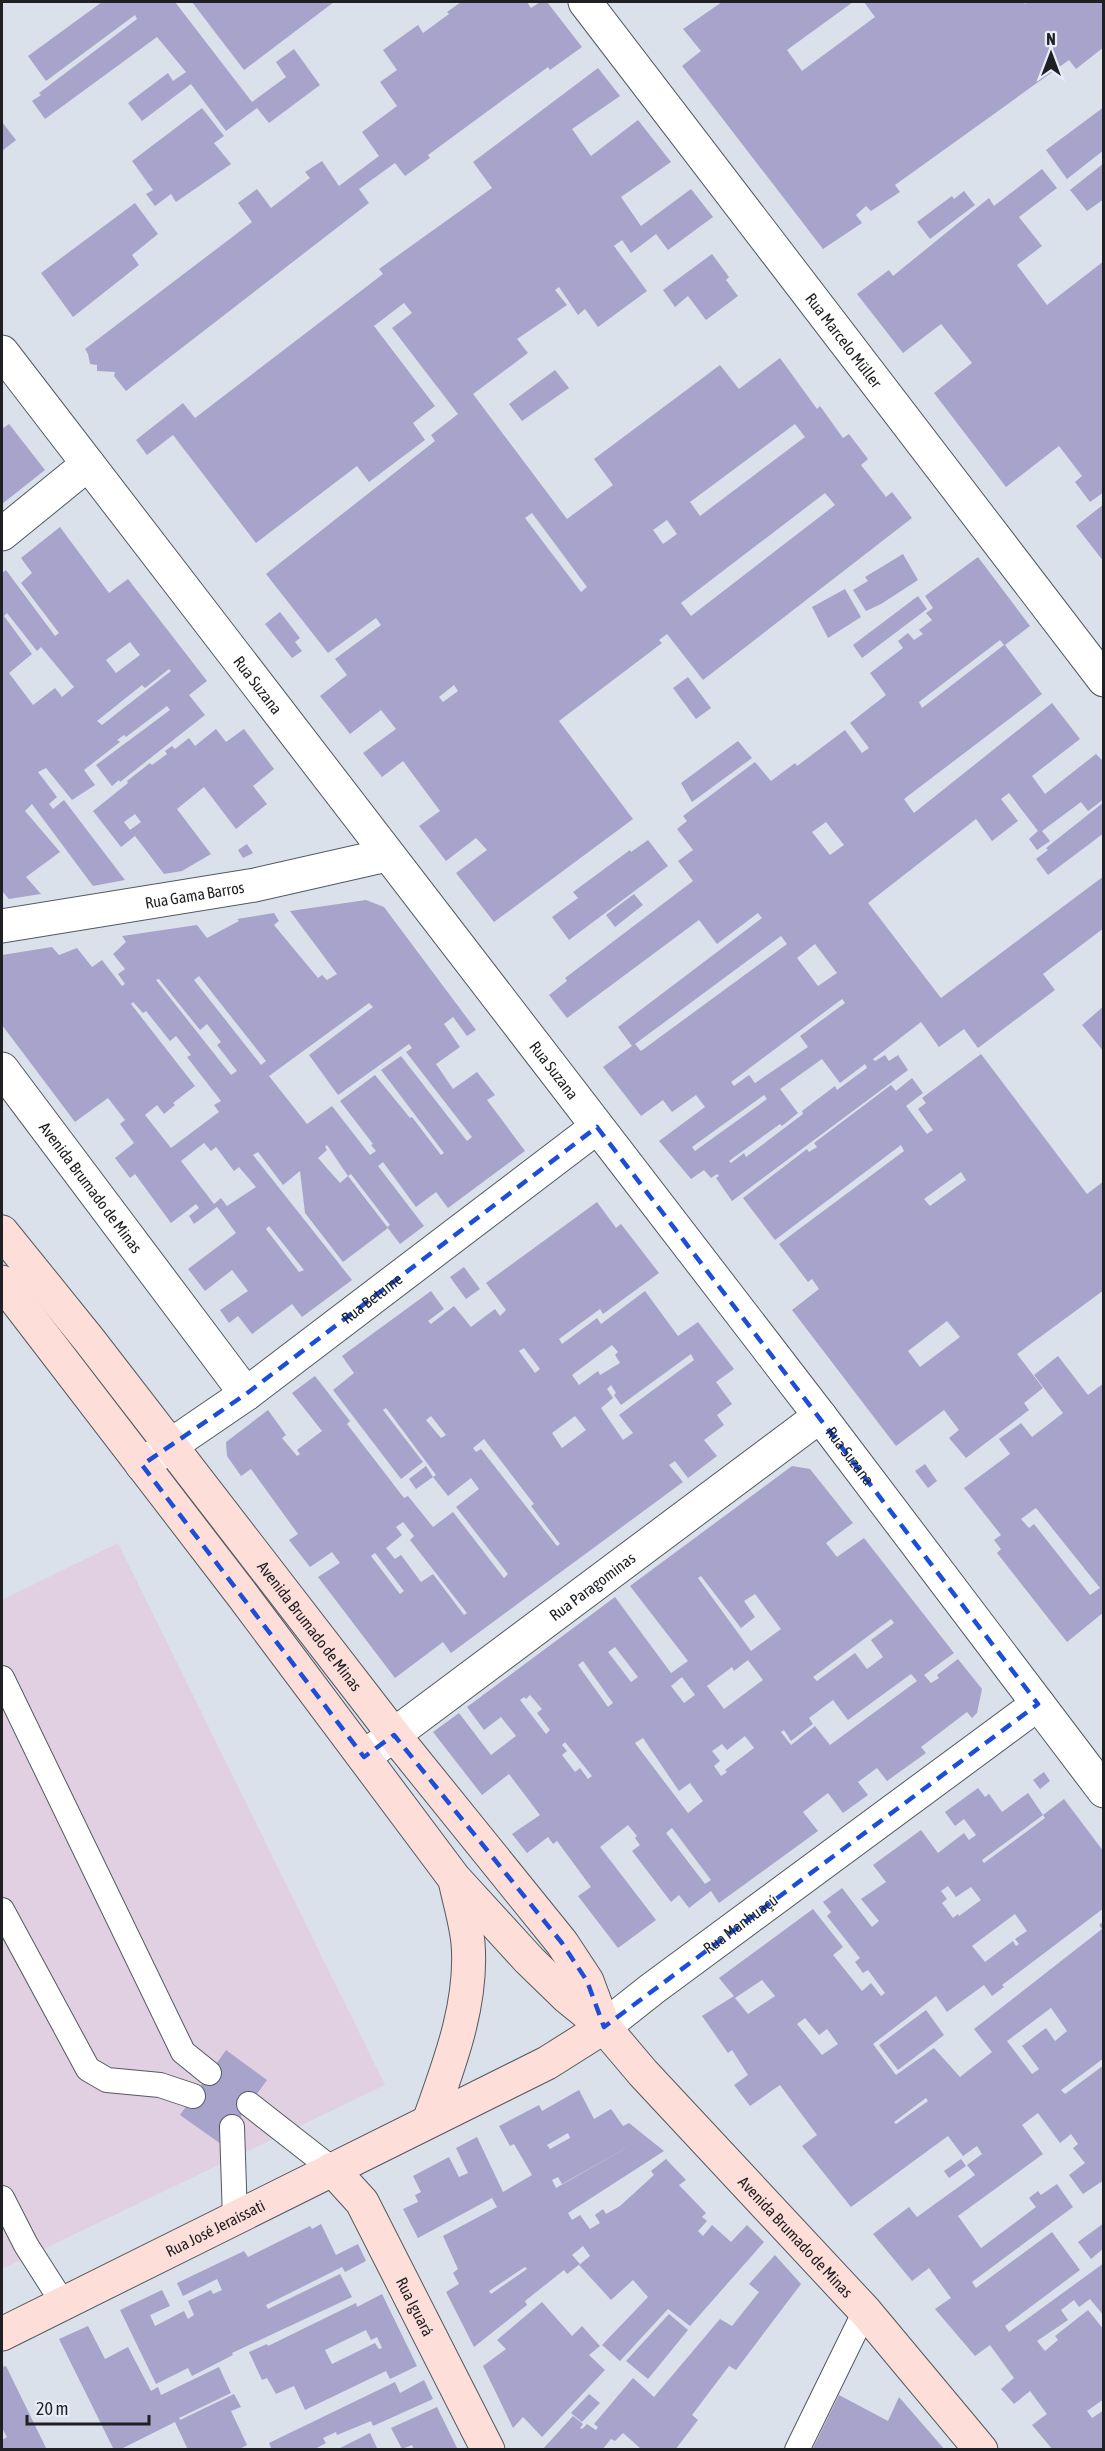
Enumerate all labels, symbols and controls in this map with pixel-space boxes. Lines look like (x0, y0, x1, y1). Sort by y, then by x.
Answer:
north arrow (1021, 24, 1081, 84)
text: N (1046, 30, 1056, 48)
street label: Rua Marcelo Müller (802, 289, 886, 391)
street label: Rua Suzana (230, 652, 286, 718)
street label: Rua Gama Barros (144, 878, 246, 912)
street label: Rua Suzana (526, 1038, 582, 1103)
street label: Avenida Brumado de Minas (36, 1118, 146, 1257)
street label: Rua Betume (338, 1270, 406, 1327)
street label: Rua Suzana (822, 1423, 878, 1488)
street label: Rua Paragominas (546, 1548, 639, 1624)
street label: Avenida Brumado de Minas (254, 1558, 366, 1695)
street label: Rua Manhuaçú (700, 1890, 781, 1957)
street label: Avenida Brumado de Minas (735, 2172, 857, 2301)
street label: Rua José Jeraissati (163, 2196, 268, 2260)
street label: Rua Iguará (393, 2274, 438, 2339)
scale bar (27, 2388, 148, 2426)
text: 20 m (36, 2398, 68, 2419)

